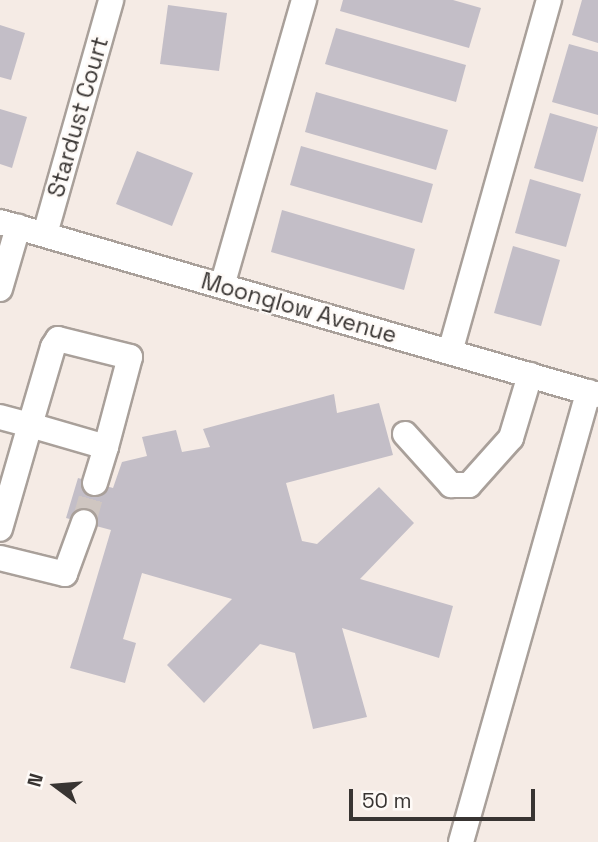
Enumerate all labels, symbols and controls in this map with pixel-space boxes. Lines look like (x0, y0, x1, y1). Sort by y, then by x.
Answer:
street label: Stardust Court (42, 34, 114, 200)
street label: Moonglow Avenue (198, 267, 400, 349)
north arrow (21, 751, 91, 821)
text: N (22, 771, 49, 790)
scale bar (353, 776, 538, 820)
text: 50 m (362, 787, 412, 814)

